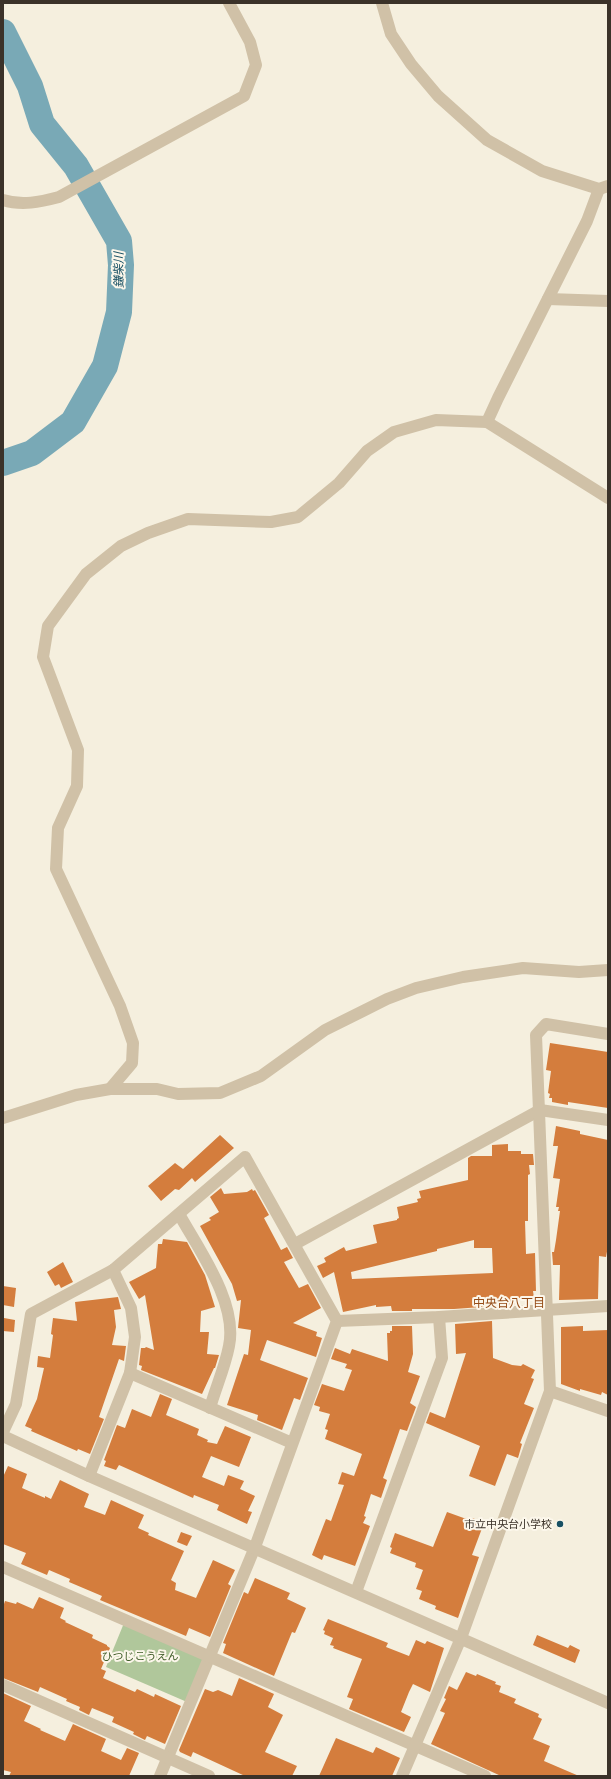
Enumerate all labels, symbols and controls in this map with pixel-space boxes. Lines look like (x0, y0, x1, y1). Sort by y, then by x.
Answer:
water label: 鎌柴川 (112, 250, 126, 288)
district label: 中央台八丁目 (473, 1296, 545, 1310)
place label: 市立中央台小学校 (464, 1518, 552, 1531)
marker: 市立中央台小学校 (555, 1519, 565, 1529)
park label: ひつじこうえん (102, 1650, 179, 1663)

